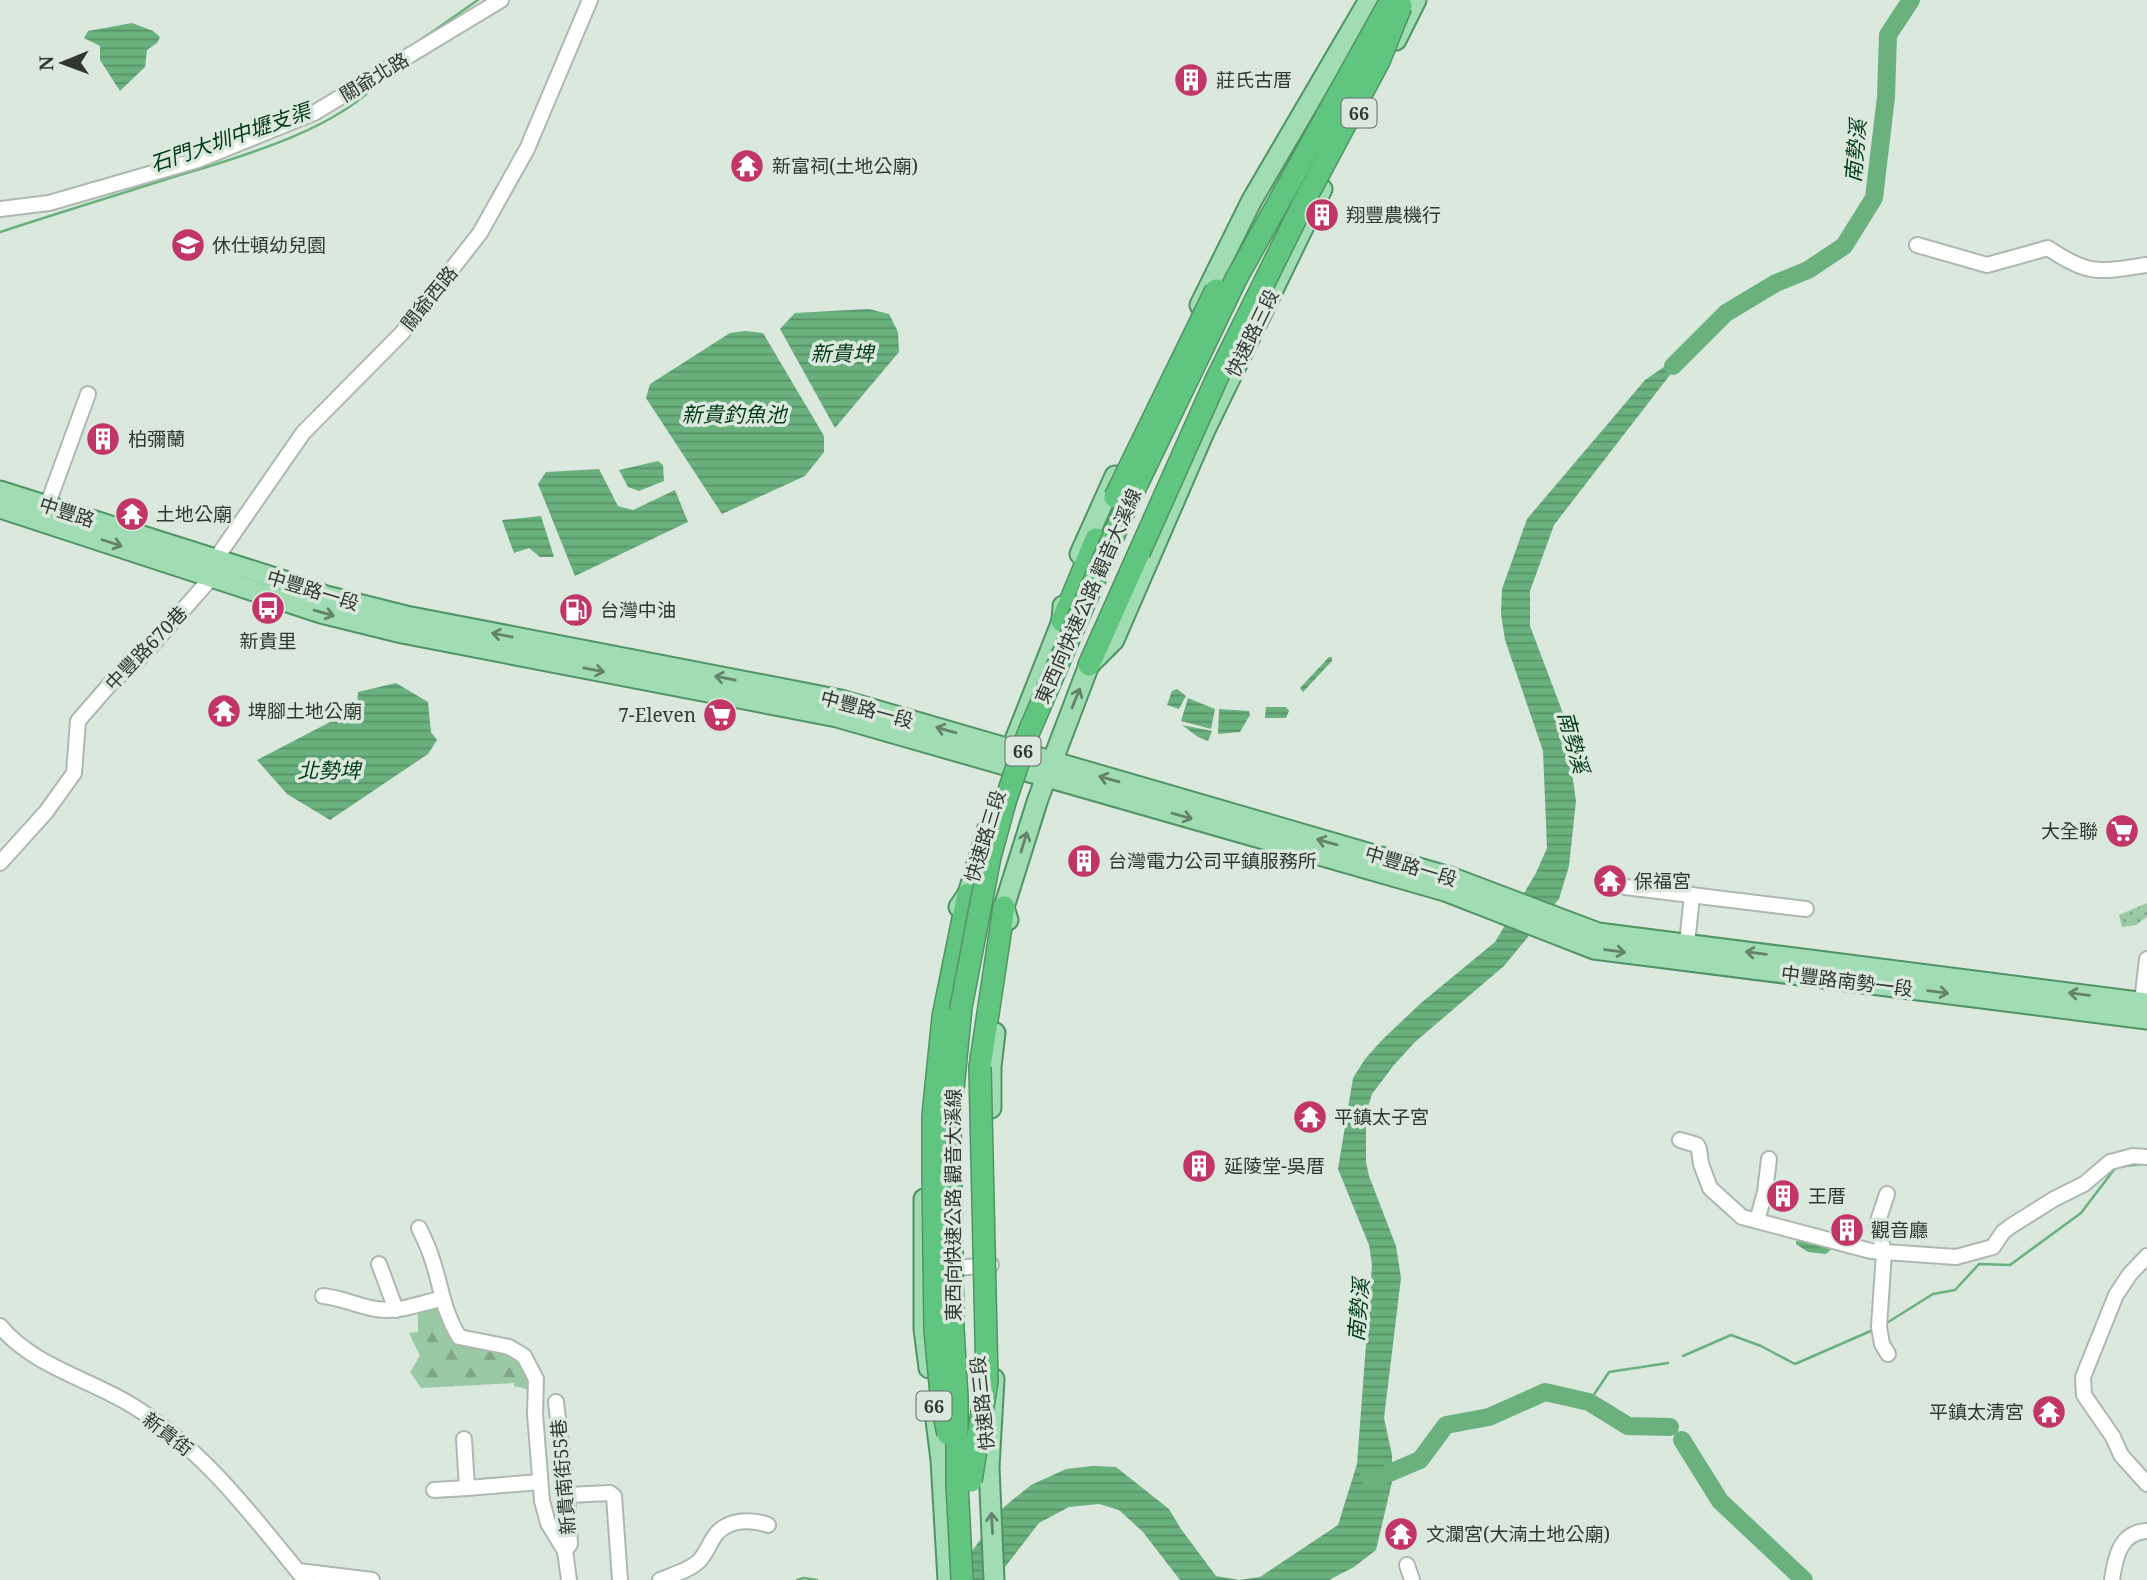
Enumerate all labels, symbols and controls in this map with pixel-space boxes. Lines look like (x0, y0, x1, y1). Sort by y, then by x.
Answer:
north arrow (28, 28, 98, 98)
street label: 關爺北路 (335, 46, 413, 108)
text: N (33, 56, 59, 71)
building icon: 莊氏古厝 (1172, 61, 1210, 99)
place label: 莊氏古厝 (1216, 67, 1292, 93)
water label: 石門大圳中壢支渠 (146, 95, 317, 178)
road number: 66 (1342, 98, 1376, 128)
water label: 南勢溪 (1838, 115, 1872, 184)
temple icon: 新富祠(土地公廟) (728, 147, 766, 185)
place label: 新富祠(土地公廟) (772, 153, 918, 179)
building icon: 翔豐農機行 (1303, 196, 1341, 234)
place label: 翔豐農機行 (1346, 202, 1441, 228)
school or university icon: 休仕頓幼兒園 (169, 226, 207, 264)
place label: 休仕頓幼兒園 (212, 232, 326, 258)
street label: 關爺西路 (395, 260, 463, 336)
street label: 快速路三段 (1219, 285, 1285, 381)
water label: 新貴埤 (811, 339, 876, 367)
water label: 新貴釣魚池 (682, 400, 788, 428)
building icon: 柏彌蘭 (84, 420, 122, 458)
place label: 柏彌蘭 (128, 426, 185, 452)
street label: 東西向快速公路 觀音大溪線 (1029, 484, 1147, 708)
street label: 中豐路 (36, 491, 98, 533)
temple icon: 土地公廟 (113, 495, 151, 533)
place label: 土地公廟 (156, 501, 232, 527)
one-way arrow (100, 538, 122, 550)
street label: 中豐路一段 (264, 564, 362, 616)
bus stop icon: 新貴里 (249, 589, 287, 627)
fuel station icon: 台灣中油 (557, 591, 595, 629)
place label: 台灣中油 (600, 597, 676, 623)
street label: 中豐路670巷 (99, 600, 193, 696)
one-way arrow (312, 608, 334, 621)
one-way arrow (491, 627, 513, 641)
place label: 新貴里 (239, 628, 297, 654)
one-way arrow (582, 664, 605, 677)
one-way arrow (714, 670, 737, 684)
street label: 中豐路一段 (818, 684, 916, 734)
one-way arrow (1070, 688, 1083, 710)
temple icon: 埤腳土地公廟 (205, 692, 243, 730)
supermarket icon: 7-Eleven (701, 696, 739, 734)
place label: 埤腳土地公廟 (248, 698, 362, 724)
place label: 7-Eleven (618, 702, 696, 728)
water label: 南勢溪 (1552, 708, 1596, 779)
one-way arrow (935, 723, 957, 736)
road number: 66 (1006, 736, 1040, 766)
water label: 北勢埤 (298, 756, 363, 784)
one-way arrow (1098, 771, 1120, 784)
street label: 快速路三段 (959, 787, 1011, 885)
one-way arrow (1171, 810, 1193, 823)
supermarket icon: 大全聯 (2103, 812, 2141, 850)
place label: 大全聯 (2041, 818, 2098, 844)
one-way arrow (1019, 831, 1032, 853)
one-way arrow (1317, 834, 1339, 847)
street label: 中豐路一段 (1362, 840, 1460, 892)
building icon: 台灣電力公司平鎮服務所 (1065, 842, 1103, 880)
place label: 台灣電力公司平鎮服務所 (1108, 848, 1317, 874)
temple icon: 保福宮 (1591, 862, 1629, 900)
place label: 保福宮 (1634, 868, 1691, 894)
one-way arrow (1603, 945, 1626, 958)
one-way arrow (1746, 947, 1768, 960)
street label: 中豐路南勢一段 (1779, 960, 1915, 1002)
one-way arrow (1926, 986, 1949, 999)
one-way arrow (2068, 988, 2091, 1001)
street label: 東西向快速公路 觀音大溪線 (940, 1089, 966, 1321)
temple icon: 平鎮太子宮 (1291, 1098, 1329, 1136)
place label: 平鎮太子宮 (1334, 1104, 1429, 1130)
building icon: 延陵堂-吳厝 (1180, 1147, 1218, 1185)
place label: 延陵堂-吳厝 (1224, 1153, 1325, 1179)
building icon: 王厝 (1764, 1177, 1802, 1215)
place label: 王厝 (1808, 1183, 1846, 1209)
building icon: 觀音廳 (1828, 1211, 1866, 1249)
place label: 觀音廳 (1871, 1217, 1928, 1243)
water label: 南勢溪 (1341, 1274, 1375, 1343)
street label: 快速路三段 (964, 1354, 1000, 1452)
road number: 66 (916, 1392, 951, 1420)
temple icon: 平鎮太清宮 (2030, 1393, 2068, 1431)
place label: 平鎮太清宮 (1929, 1399, 2024, 1425)
street label: 新貴街 (138, 1406, 198, 1462)
street label: 新貴南街55巷 (545, 1418, 581, 1536)
one-way arrow (985, 1512, 998, 1535)
temple icon: 文瀾宮(大湳土地公廟) (1382, 1515, 1420, 1553)
place label: 文瀾宮(大湳土地公廟) (1426, 1521, 1610, 1547)

